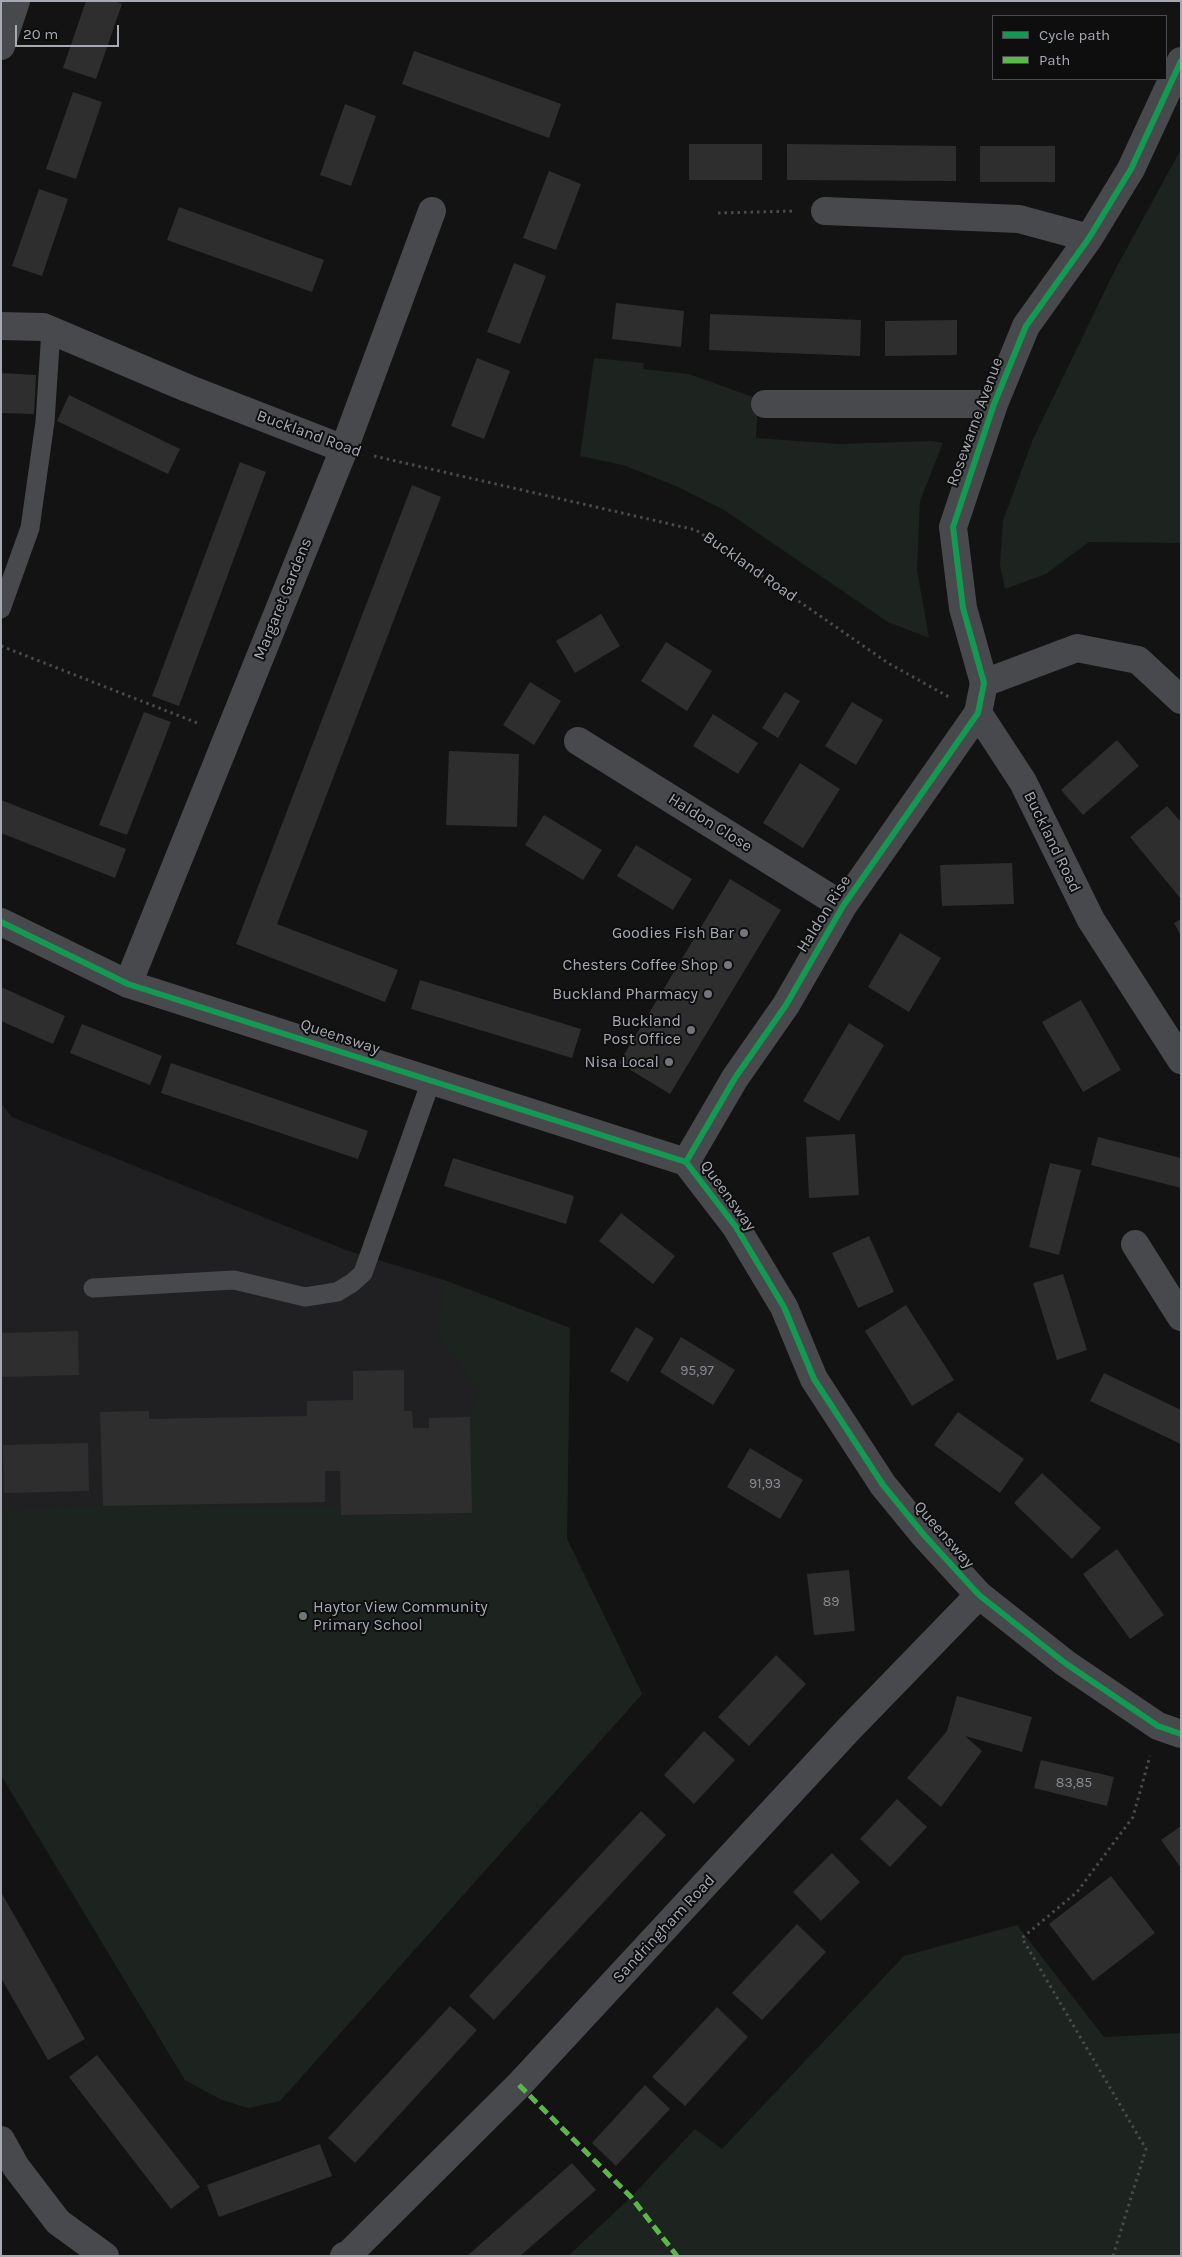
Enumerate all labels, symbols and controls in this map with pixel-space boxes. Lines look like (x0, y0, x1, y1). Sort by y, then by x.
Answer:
scale bar (18, 15, 121, 47)
legend (992, 15, 1167, 80)
text: 20 m (23, 25, 58, 43)
text: Cycle path (1039, 26, 1110, 44)
text: Path (1039, 51, 1070, 69)
street label: Rosewarne Avenue (943, 355, 1007, 489)
street label: Buckland Road (254, 406, 364, 462)
street label: Buckland Road (699, 528, 801, 606)
street label: Margaret Gardens (250, 535, 316, 663)
street label: Buckland Road (1019, 788, 1085, 896)
street label: Haldon Close (664, 790, 756, 856)
street label: Haldon Rise (793, 872, 855, 956)
place label: Goodies Fish Bar (612, 923, 734, 943)
marker: Goodies Fish Bar (738, 927, 750, 939)
place label: Chesters Coffee Shop (563, 955, 718, 975)
marker: Chesters Coffee Shop (722, 959, 734, 971)
place label: Buckland Pharmacy (552, 984, 698, 1004)
marker: Buckland Pharmacy (702, 988, 714, 1000)
place label: Buckland Post Office (603, 1011, 681, 1049)
street label: Queensway (298, 1015, 382, 1059)
marker: Buckland Post Office (685, 1024, 697, 1036)
place label: Nisa Local (585, 1052, 659, 1072)
marker: Nisa Local (663, 1056, 675, 1068)
street label: Queensway (696, 1157, 760, 1235)
house number: 95,97 (680, 1363, 714, 1379)
house number: 91,93 (749, 1476, 781, 1492)
street label: Queensway (910, 1498, 978, 1572)
house number: 89 (823, 1594, 839, 1610)
place label: Haytor View Community Primary School (313, 1597, 488, 1635)
marker: Haytor View Community Primary School (297, 1610, 309, 1622)
house number: 83,85 (1056, 1775, 1092, 1791)
street label: Sandringham Road (609, 1871, 719, 1987)

